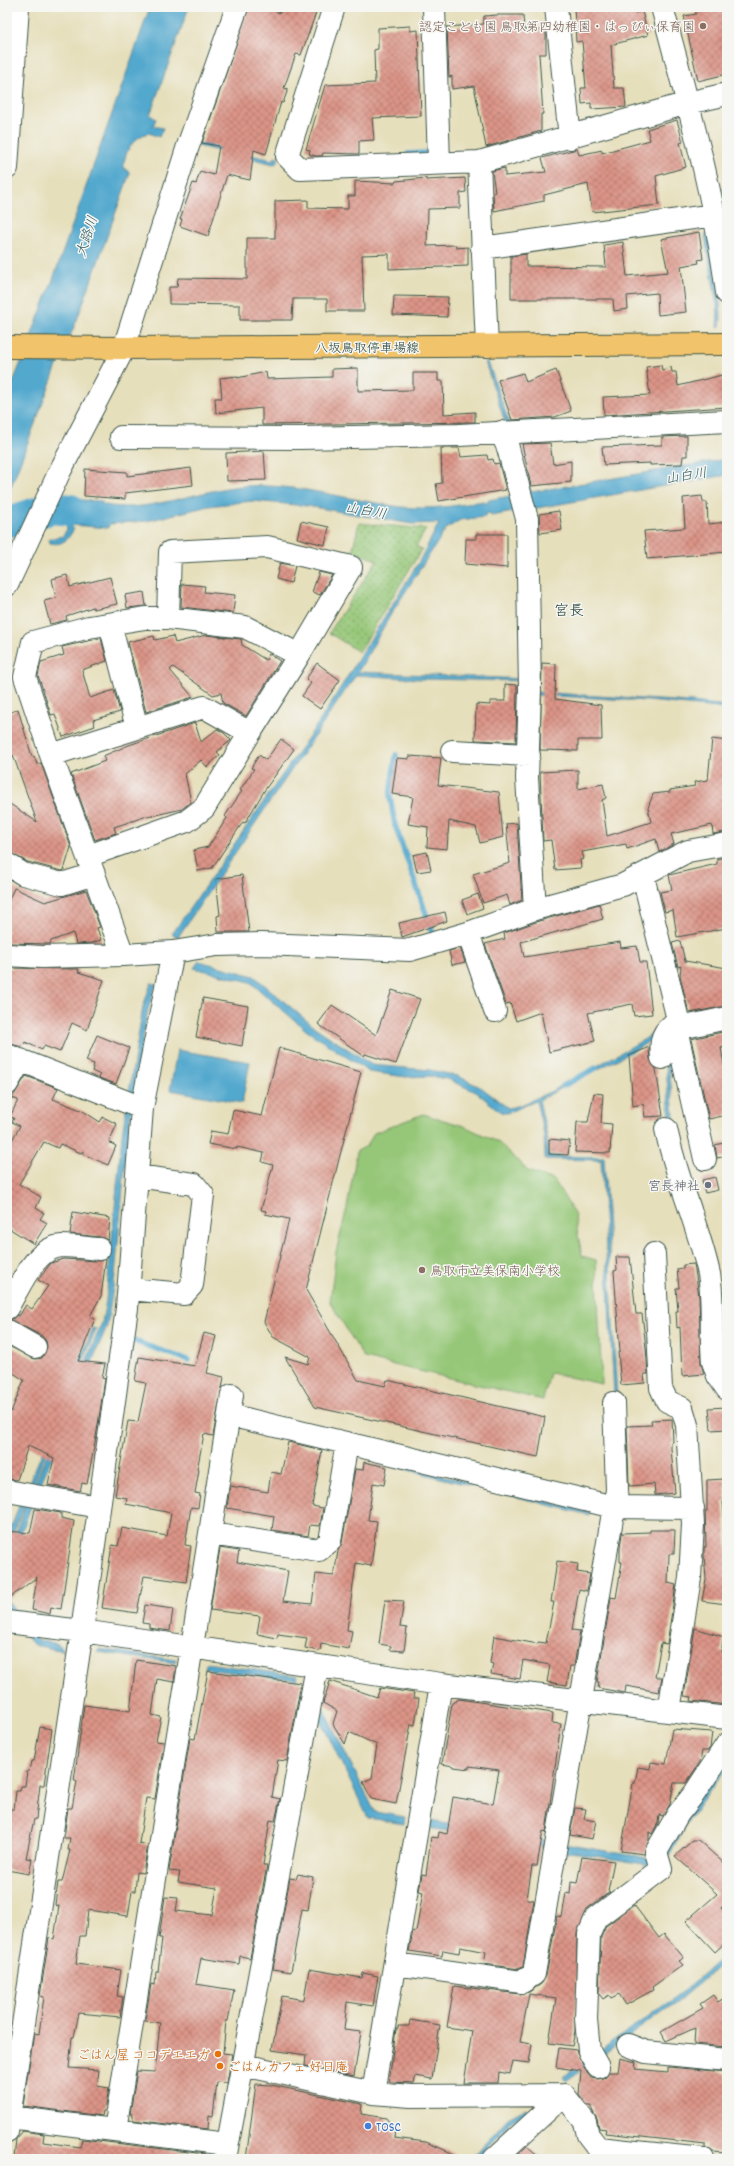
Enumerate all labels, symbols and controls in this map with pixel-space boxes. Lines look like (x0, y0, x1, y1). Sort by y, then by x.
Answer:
place label: 認定こども園 鳥取第四幼稚園・はっぴぃ保育園 (419, 19, 695, 38)
marker: 認定こども園 鳥取第四幼稚園・はっぴぃ保育園 (698, 21, 708, 31)
water label: 大路川 (72, 214, 104, 260)
street label: 八坂鳥取停車場線 (315, 340, 420, 359)
water label: 山白川 (664, 464, 709, 490)
water label: 山白川 (343, 498, 388, 525)
district label: 宮長 (554, 601, 584, 623)
place label: 宮長神社 (648, 1178, 700, 1197)
marker: 宮長神社 (703, 1180, 713, 1190)
place label: 鳥取市立美保南小学校 (430, 1263, 560, 1282)
marker: 鳥取市立美保南小学校 (417, 1265, 427, 1275)
place label: ごはん屋 ココデエエガ (77, 2047, 210, 2066)
marker: ごはん屋 ココデエエガ (213, 2049, 223, 2059)
place label: ごはんカフェ 好日庵 (228, 2059, 348, 2078)
marker: ごはんカフェ 好日庵 (215, 2061, 225, 2071)
place label: TOSC (376, 2119, 401, 2138)
marker: TOSC (363, 2121, 373, 2131)

